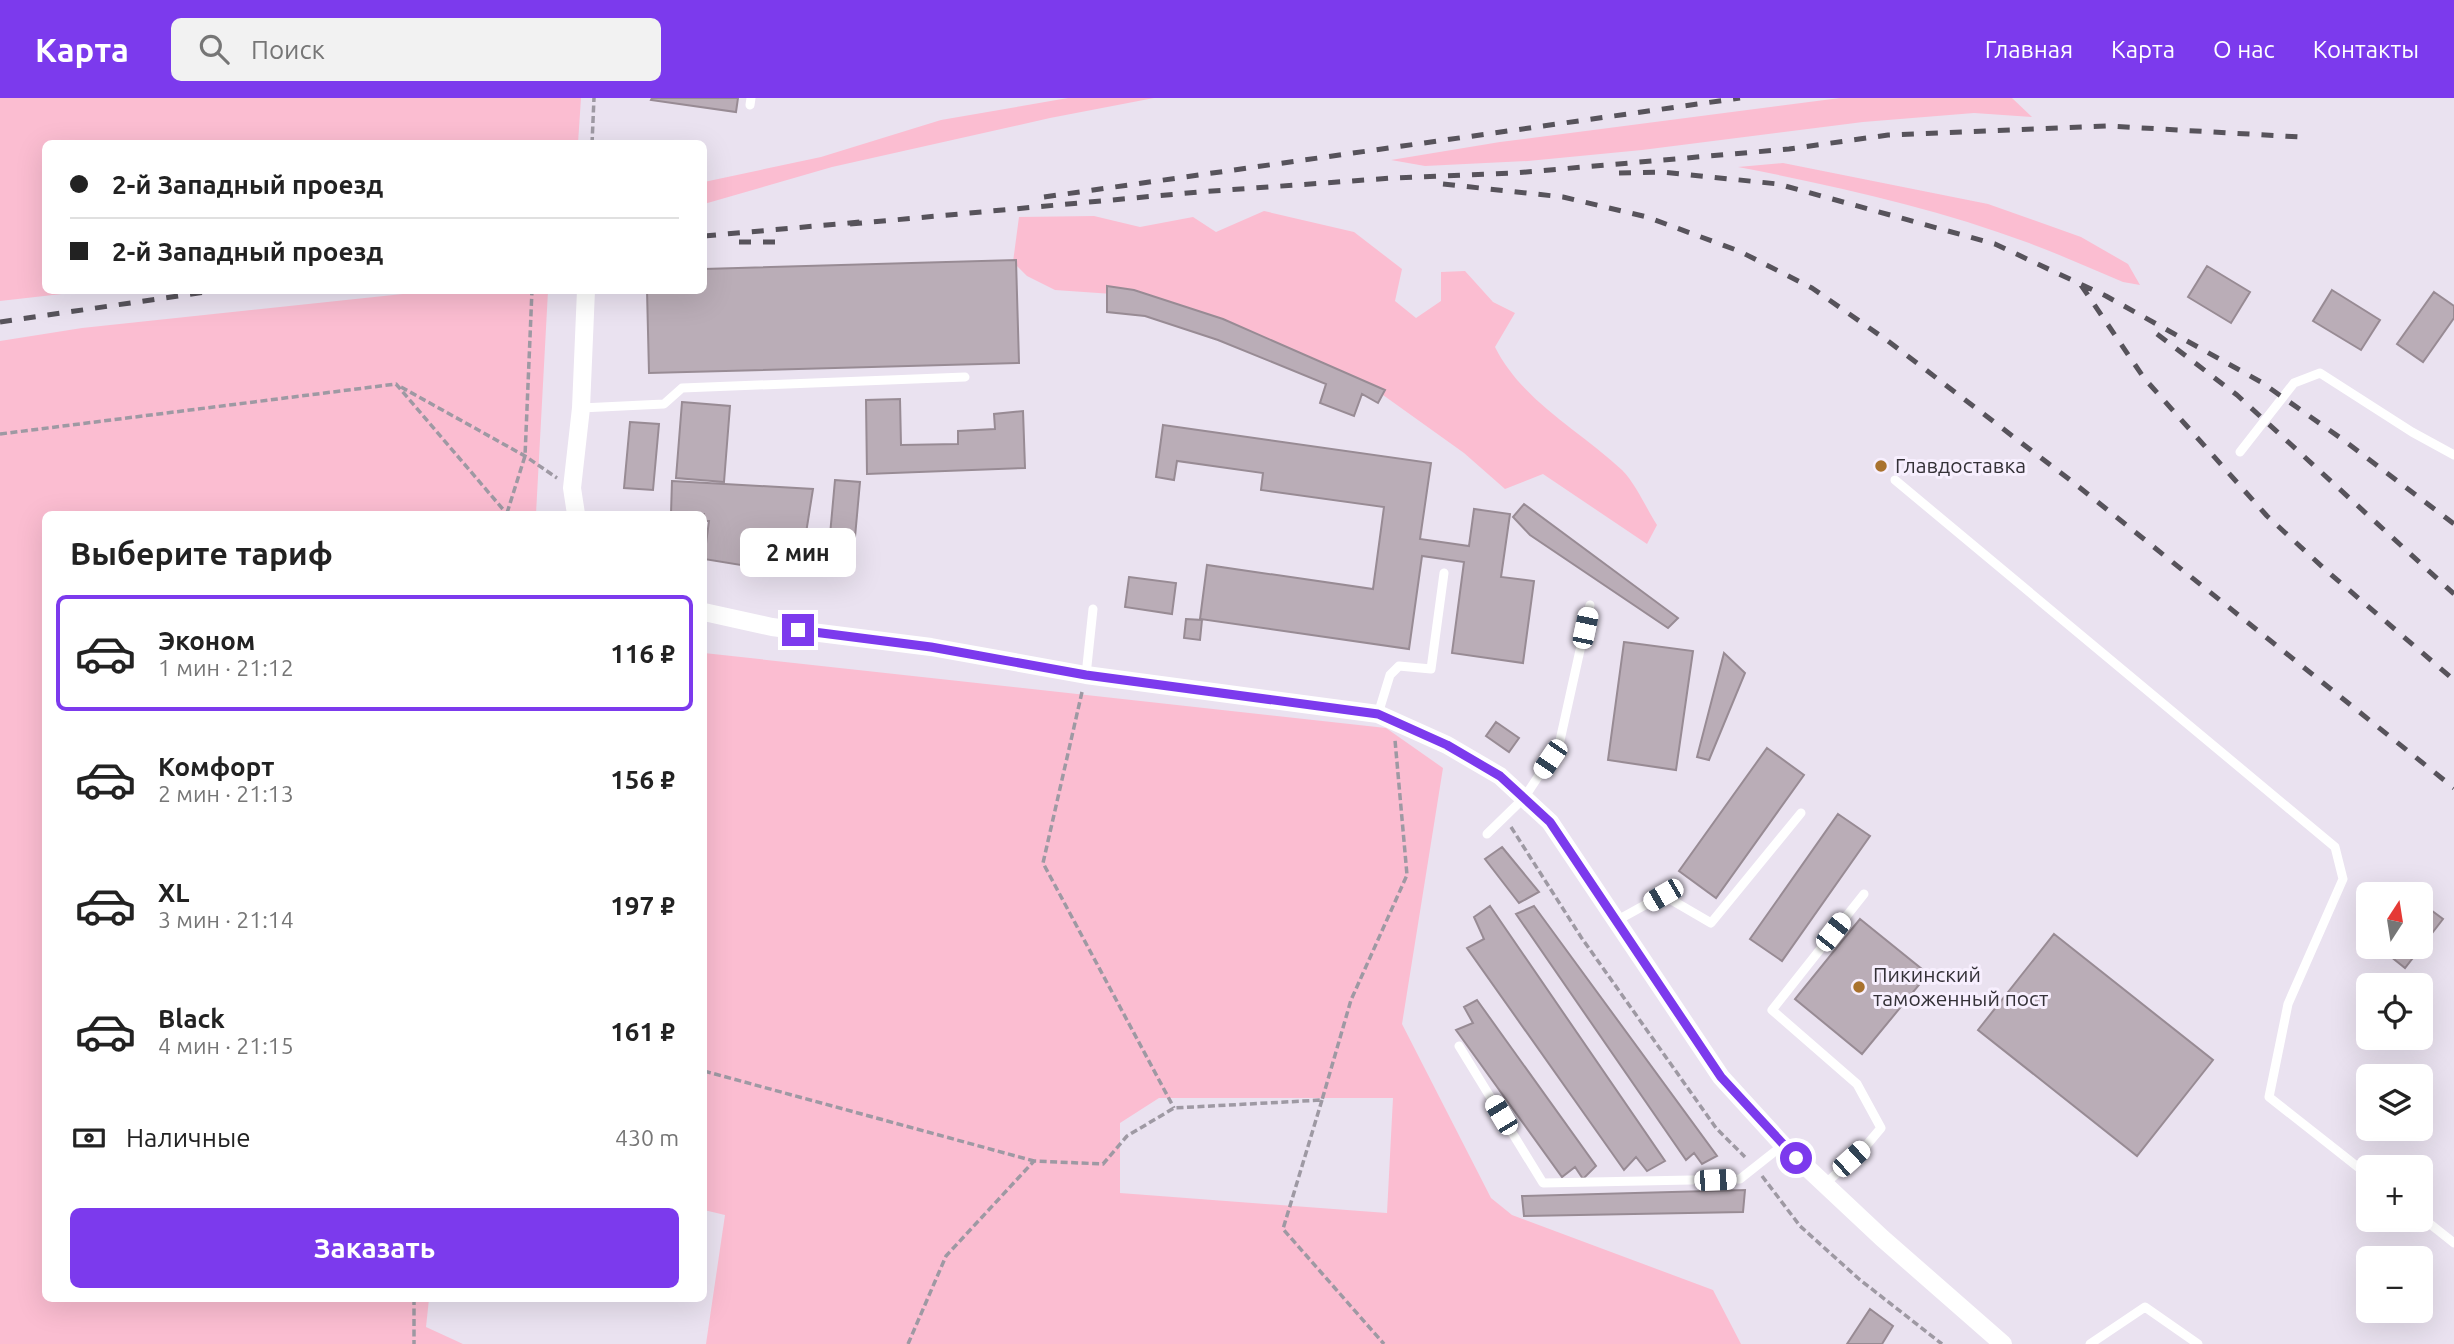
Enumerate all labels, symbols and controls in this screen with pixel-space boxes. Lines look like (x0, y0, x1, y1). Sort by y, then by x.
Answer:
search box (171, 18, 661, 81)
icon: search (195, 30, 233, 68)
text: Карта (35, 31, 129, 68)
text: Поиск (251, 35, 325, 64)
text: Главная (1985, 36, 2073, 63)
text: Карта (2111, 36, 2175, 63)
text: О нас (2213, 36, 2275, 63)
text: Контакты (2313, 36, 2419, 63)
text: 2-й Западный проезд (112, 170, 383, 199)
text: 2-й Западный проезд (112, 237, 383, 266)
place label: Главдоставка (1895, 453, 2026, 477)
marker: Главдоставка (1873, 458, 1889, 474)
callout: 2 мин (740, 528, 856, 578)
text: Выберите тариф (70, 535, 333, 571)
text: 2 мин (766, 540, 830, 565)
car (1571, 605, 1600, 651)
route end (782, 614, 814, 646)
icon: car (74, 622, 137, 685)
text: Эконом (158, 626, 255, 655)
text: 116 ₽ (610, 639, 675, 668)
text: 1 мин · 21:12 (158, 655, 294, 680)
car (1530, 736, 1571, 782)
icon: car (74, 748, 137, 811)
text: Комфорт (158, 752, 274, 781)
text: 156 ₽ (610, 765, 675, 794)
text: 2 мин · 21:13 (158, 781, 294, 806)
icon: car (74, 874, 137, 937)
car (1640, 875, 1687, 915)
text: XL (158, 878, 189, 907)
north arrow (2356, 882, 2432, 959)
map controls (2356, 882, 2433, 1323)
text: 197 ₽ (610, 891, 675, 920)
text: 3 мин · 21:14 (158, 907, 294, 932)
car (1812, 909, 1855, 955)
place label: Пикинский таможенный пост (1873, 962, 2049, 1010)
button: locate (2356, 973, 2433, 1050)
marker: Пикинский таможенный пост (1851, 979, 1867, 995)
icon: car (74, 1000, 137, 1063)
text: Black (158, 1004, 225, 1033)
text: 161 ₽ (610, 1017, 675, 1046)
text: 4 мин · 21:15 (158, 1033, 294, 1058)
button: layers (2356, 1064, 2433, 1141)
car (1482, 1092, 1521, 1138)
icon: cash (70, 1119, 108, 1157)
text: Наличные (126, 1123, 251, 1152)
text: 430 m (615, 1125, 679, 1150)
car (1829, 1137, 1874, 1181)
route start (1780, 1142, 1812, 1174)
button: + (2356, 1155, 2433, 1232)
car (1694, 1169, 1737, 1191)
button: Заказать (70, 1208, 679, 1288)
button: − (2356, 1246, 2433, 1323)

